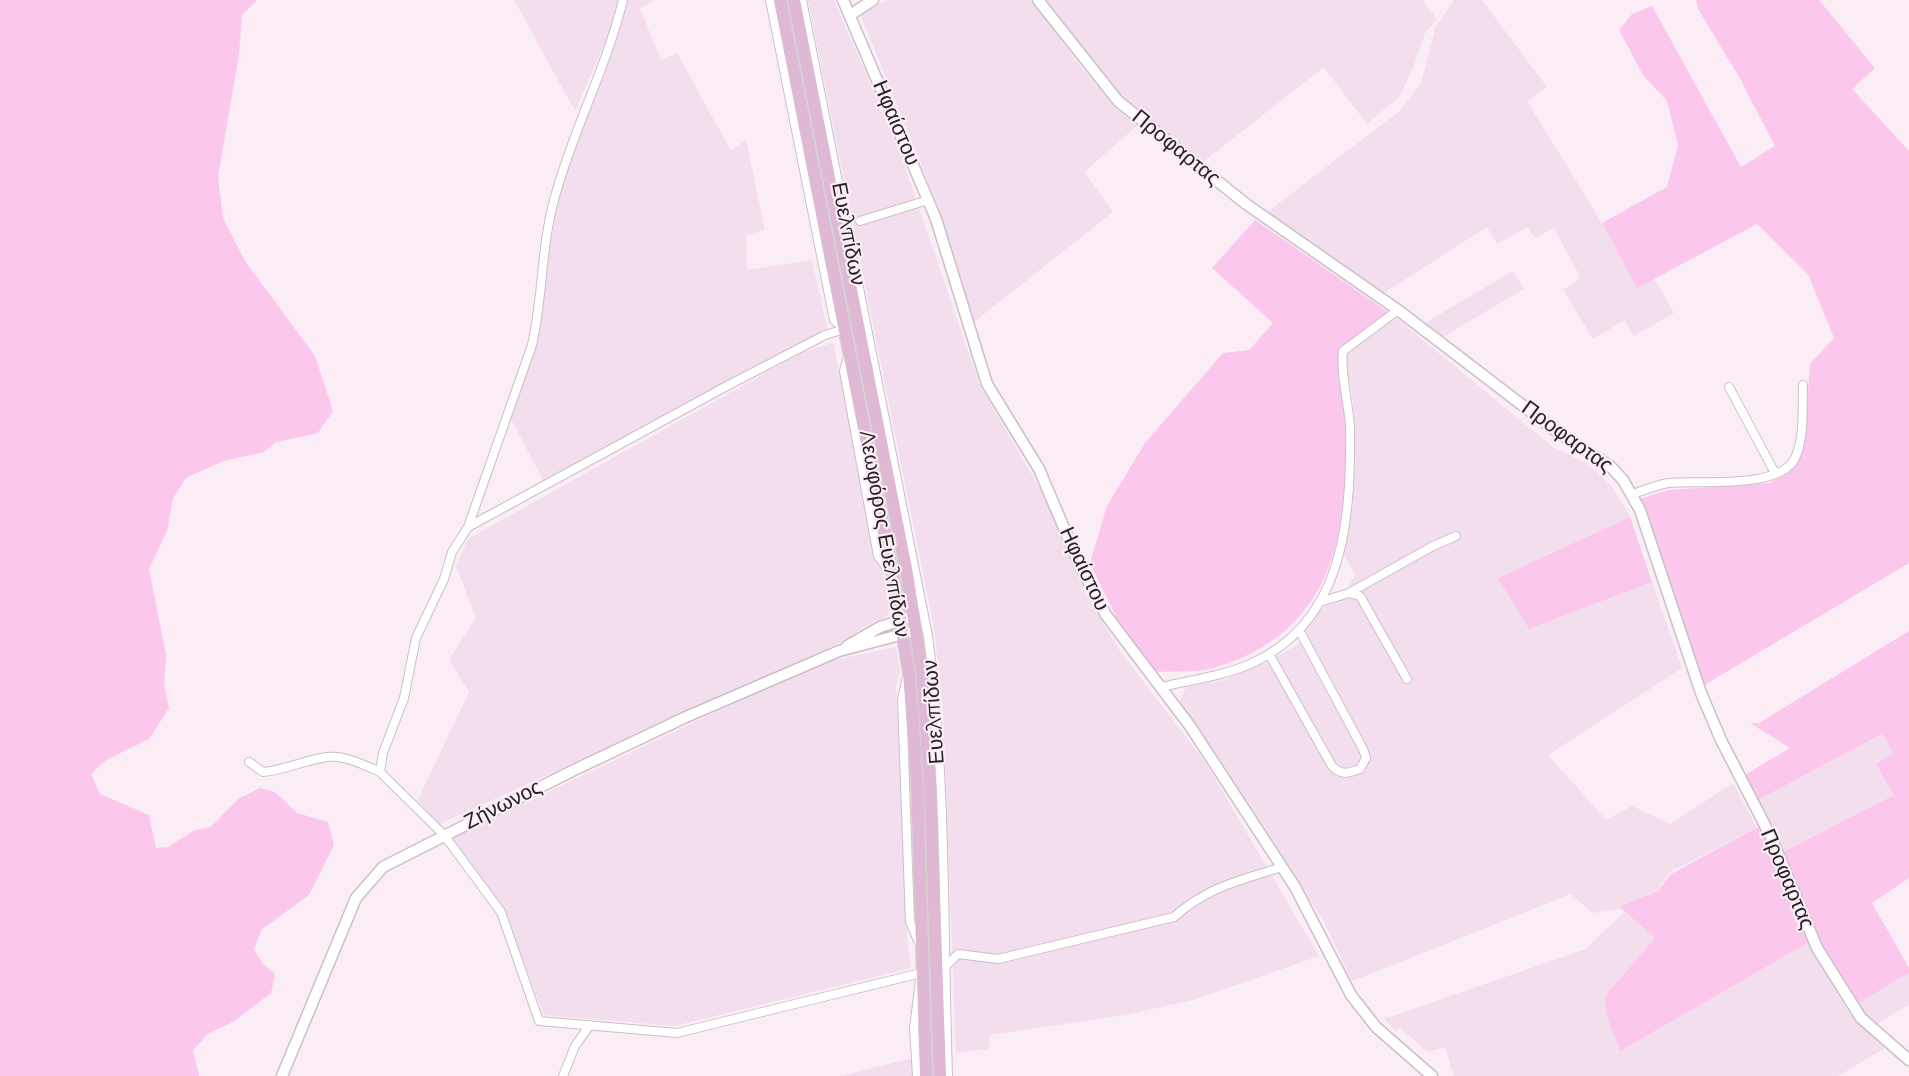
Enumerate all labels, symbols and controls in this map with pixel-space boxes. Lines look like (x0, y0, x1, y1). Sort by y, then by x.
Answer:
street label: Ηφαίστου (867, 77, 925, 169)
street label: Προφαρτας (1127, 105, 1225, 191)
street label: Ευελπίδων (826, 180, 870, 288)
street label: Προφαρτας (1517, 396, 1617, 478)
street label: Λεωφόρος Ευελπίδων (853, 429, 915, 639)
street label: Ηφαίστου (1054, 523, 1114, 615)
street label: Ευελπίδων (918, 659, 950, 765)
street label: Ζήνωνος (460, 775, 546, 835)
street label: Προφαρτας (1755, 825, 1819, 933)

